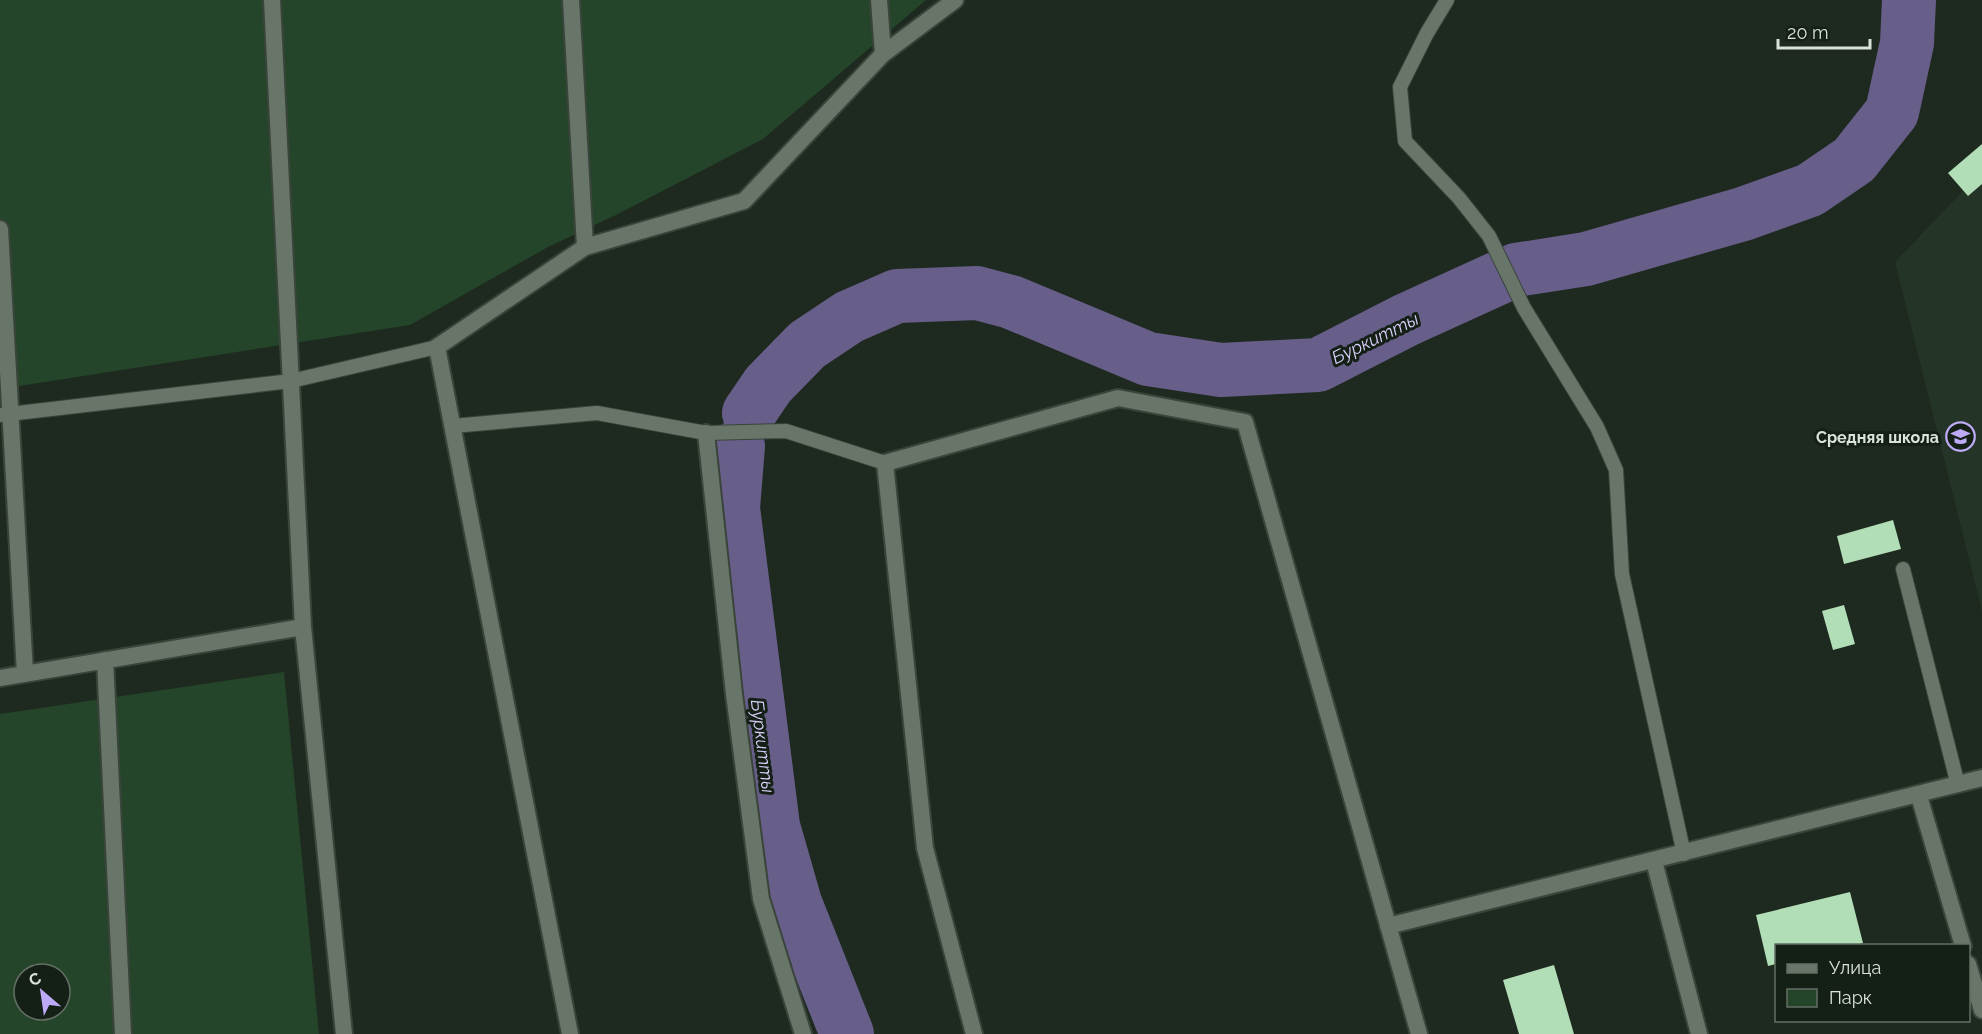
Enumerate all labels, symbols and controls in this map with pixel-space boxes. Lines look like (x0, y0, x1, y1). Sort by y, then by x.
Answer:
scale bar (1778, 12, 1870, 50)
text: 20 m (1787, 22, 1829, 43)
water label: Буркитты (1328, 308, 1422, 368)
school or university icon: Средняя школа (1944, 421, 1976, 453)
place label: Средняя школа (1816, 428, 1939, 447)
water label: Буркитты (747, 698, 779, 794)
legend (1775, 944, 1970, 1022)
text: Улица (1829, 957, 1881, 978)
north arrow (12, 962, 72, 1022)
text: С (26, 968, 44, 990)
text: Парк (1829, 987, 1872, 1008)

